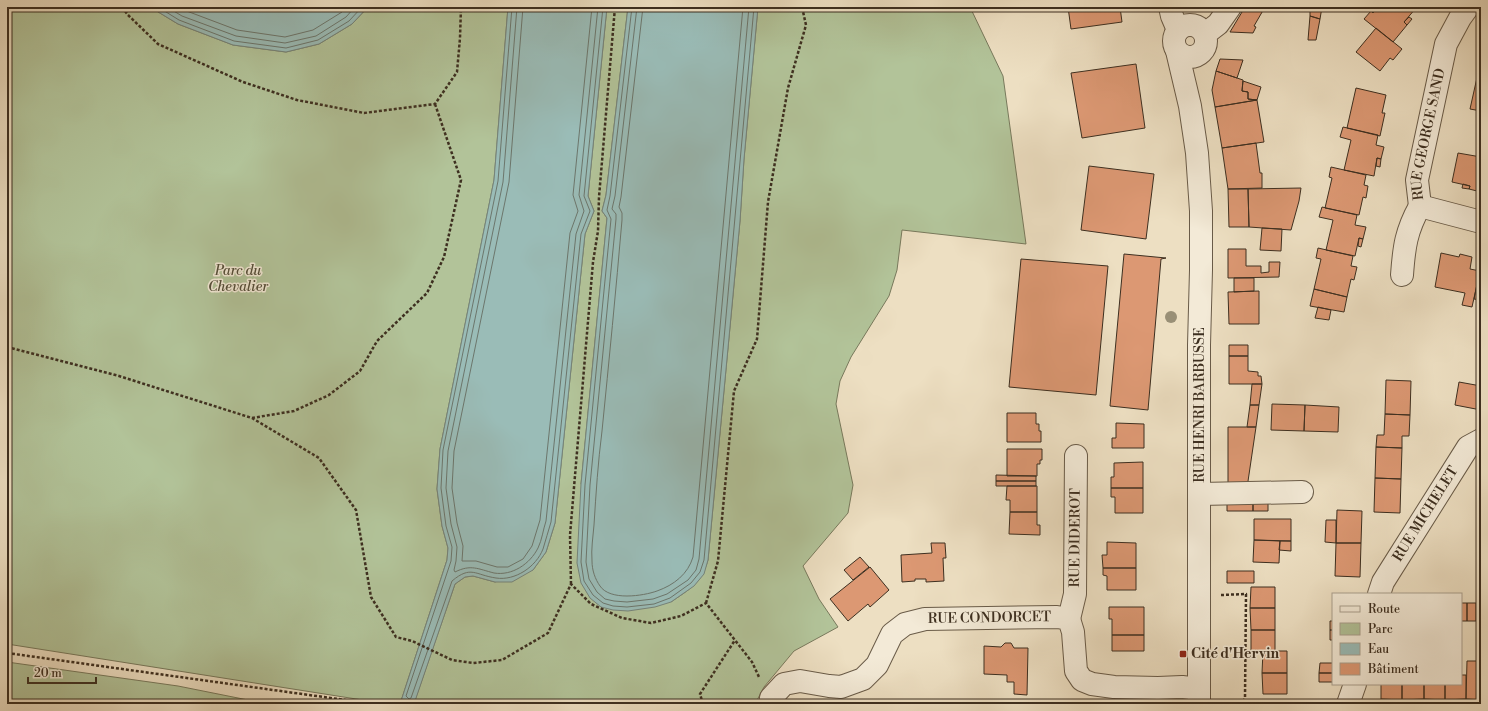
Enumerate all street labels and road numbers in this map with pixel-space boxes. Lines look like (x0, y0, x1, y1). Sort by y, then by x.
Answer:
street label: RUE GEORGE SAND (1408, 67, 1450, 201)
street label: RUE HENRI BARBUSSE (1191, 327, 1209, 483)
street label: RUE MICHELET (1389, 463, 1463, 565)
street label: RUE DIDEROT (1066, 488, 1085, 588)
street label: RUE CONDORCET (928, 608, 1051, 628)

